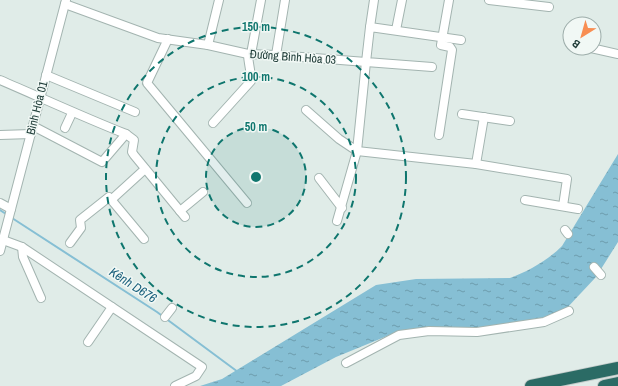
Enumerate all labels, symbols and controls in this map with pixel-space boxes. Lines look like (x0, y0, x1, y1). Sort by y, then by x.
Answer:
north arrow (562, 16, 602, 56)
text: 150 m (242, 19, 270, 35)
text: B (569, 36, 583, 52)
street label: Đường Bình Hòa 03 (249, 46, 337, 68)
text: 100 m (242, 69, 270, 85)
street label: Bình Hòa 01 (23, 79, 52, 136)
text: 50 m (245, 119, 267, 135)
centre of rings (249, 170, 263, 184)
water label: Kênh D676 (106, 263, 160, 307)

